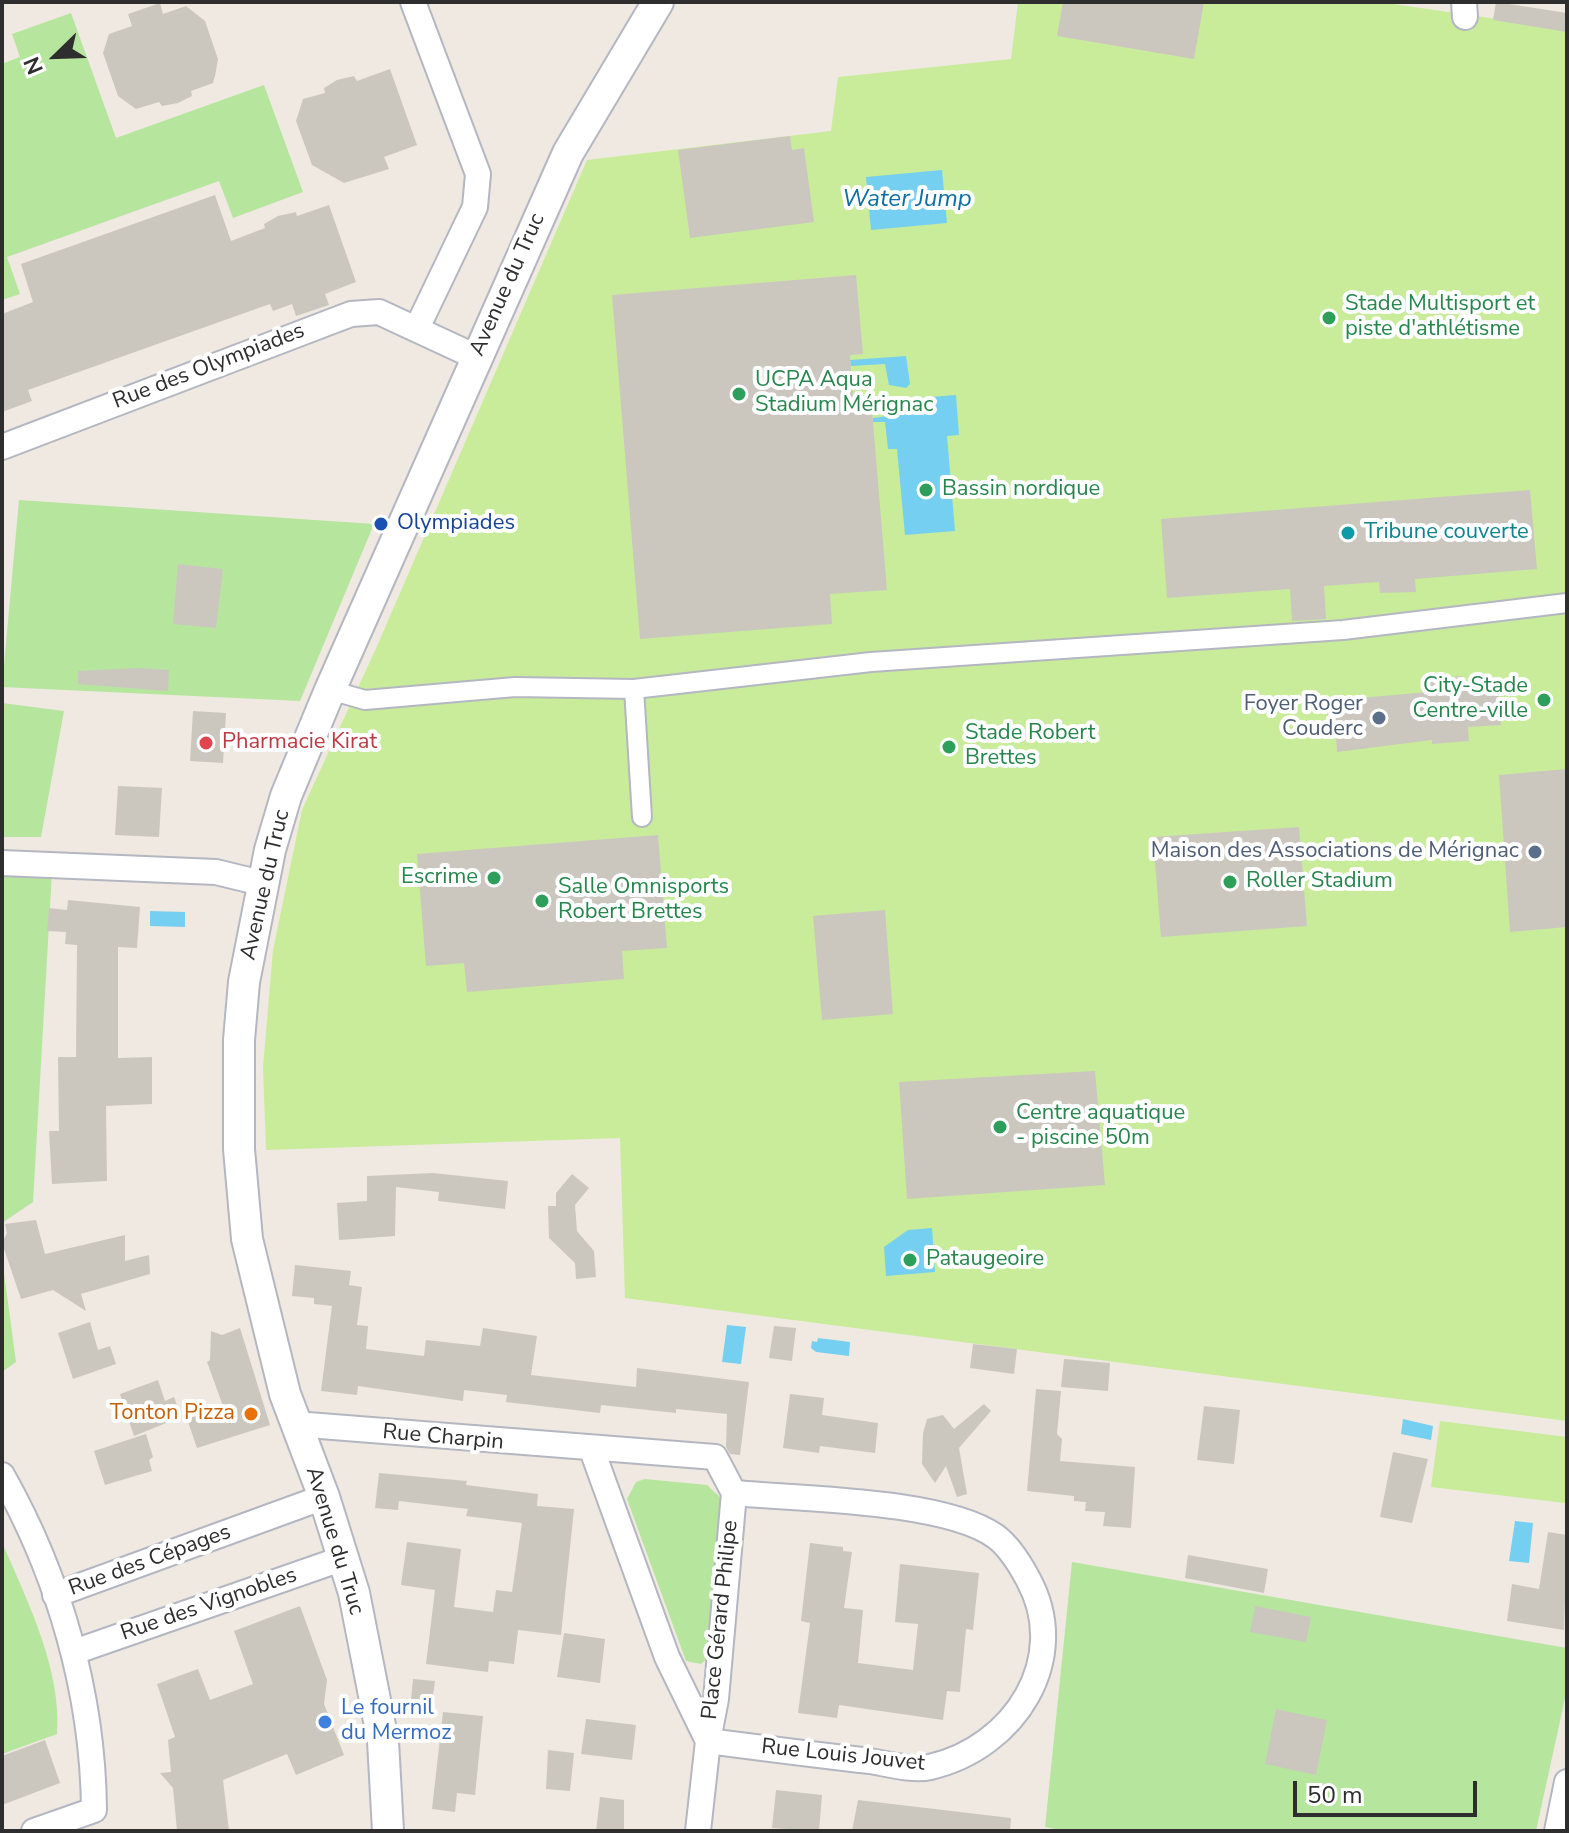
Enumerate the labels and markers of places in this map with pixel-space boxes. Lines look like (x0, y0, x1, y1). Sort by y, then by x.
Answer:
place label: Stade Multisport et piste d'athlétisme (1345, 292, 1535, 344)
marker: Stade Multisport et piste d'athlétisme (1320, 309, 1338, 327)
place label: UCPA Aqua Stadium Mérignac (755, 368, 933, 420)
marker: UCPA Aqua Stadium Mérignac (730, 385, 748, 403)
place label: Bassin nordique (942, 477, 1100, 503)
marker: Bassin nordique (917, 481, 935, 499)
place label: Olympiades (397, 511, 515, 537)
marker: Olympiades (372, 515, 390, 533)
place label: Tribune couverte (1364, 520, 1529, 546)
marker: Tribune couverte (1339, 524, 1357, 542)
place label: City-Stade Centre-ville (1412, 674, 1528, 726)
marker: City-Stade Centre-ville (1535, 691, 1553, 709)
place label: Foyer Roger Couderc (1244, 692, 1363, 744)
marker: Foyer Roger Couderc (1370, 709, 1388, 727)
place label: Stade Robert Brettes (965, 721, 1095, 772)
place label: Pharmacie Kirat (222, 730, 377, 756)
marker: Pharmacie Kirat (197, 734, 215, 752)
marker: Stade Robert Brettes (940, 738, 958, 756)
place label: Maison des Associations de Mérignac (1151, 839, 1519, 865)
marker: Maison des Associations de Mérignac (1526, 843, 1544, 861)
place label: Escrime (401, 865, 478, 891)
marker: Escrime (485, 869, 503, 887)
place label: Roller Stadium (1246, 869, 1393, 895)
marker: Roller Stadium (1221, 873, 1239, 891)
place label: Salle Omnisports Robert Brettes (558, 875, 729, 926)
marker: Salle Omnisports Robert Brettes (533, 892, 551, 910)
place label: Centre aquatique - piscine 50m (1016, 1101, 1185, 1152)
marker: Centre aquatique - piscine 50m (991, 1118, 1009, 1136)
place label: Pataugeoire (926, 1247, 1044, 1273)
marker: Pataugeoire (901, 1251, 919, 1269)
place label: Tonton Pizza (110, 1401, 235, 1427)
marker: Tonton Pizza (242, 1405, 260, 1423)
place label: Le fournil du Mermoz (341, 1696, 451, 1748)
marker: Le fournil du Mermoz (316, 1713, 334, 1731)

